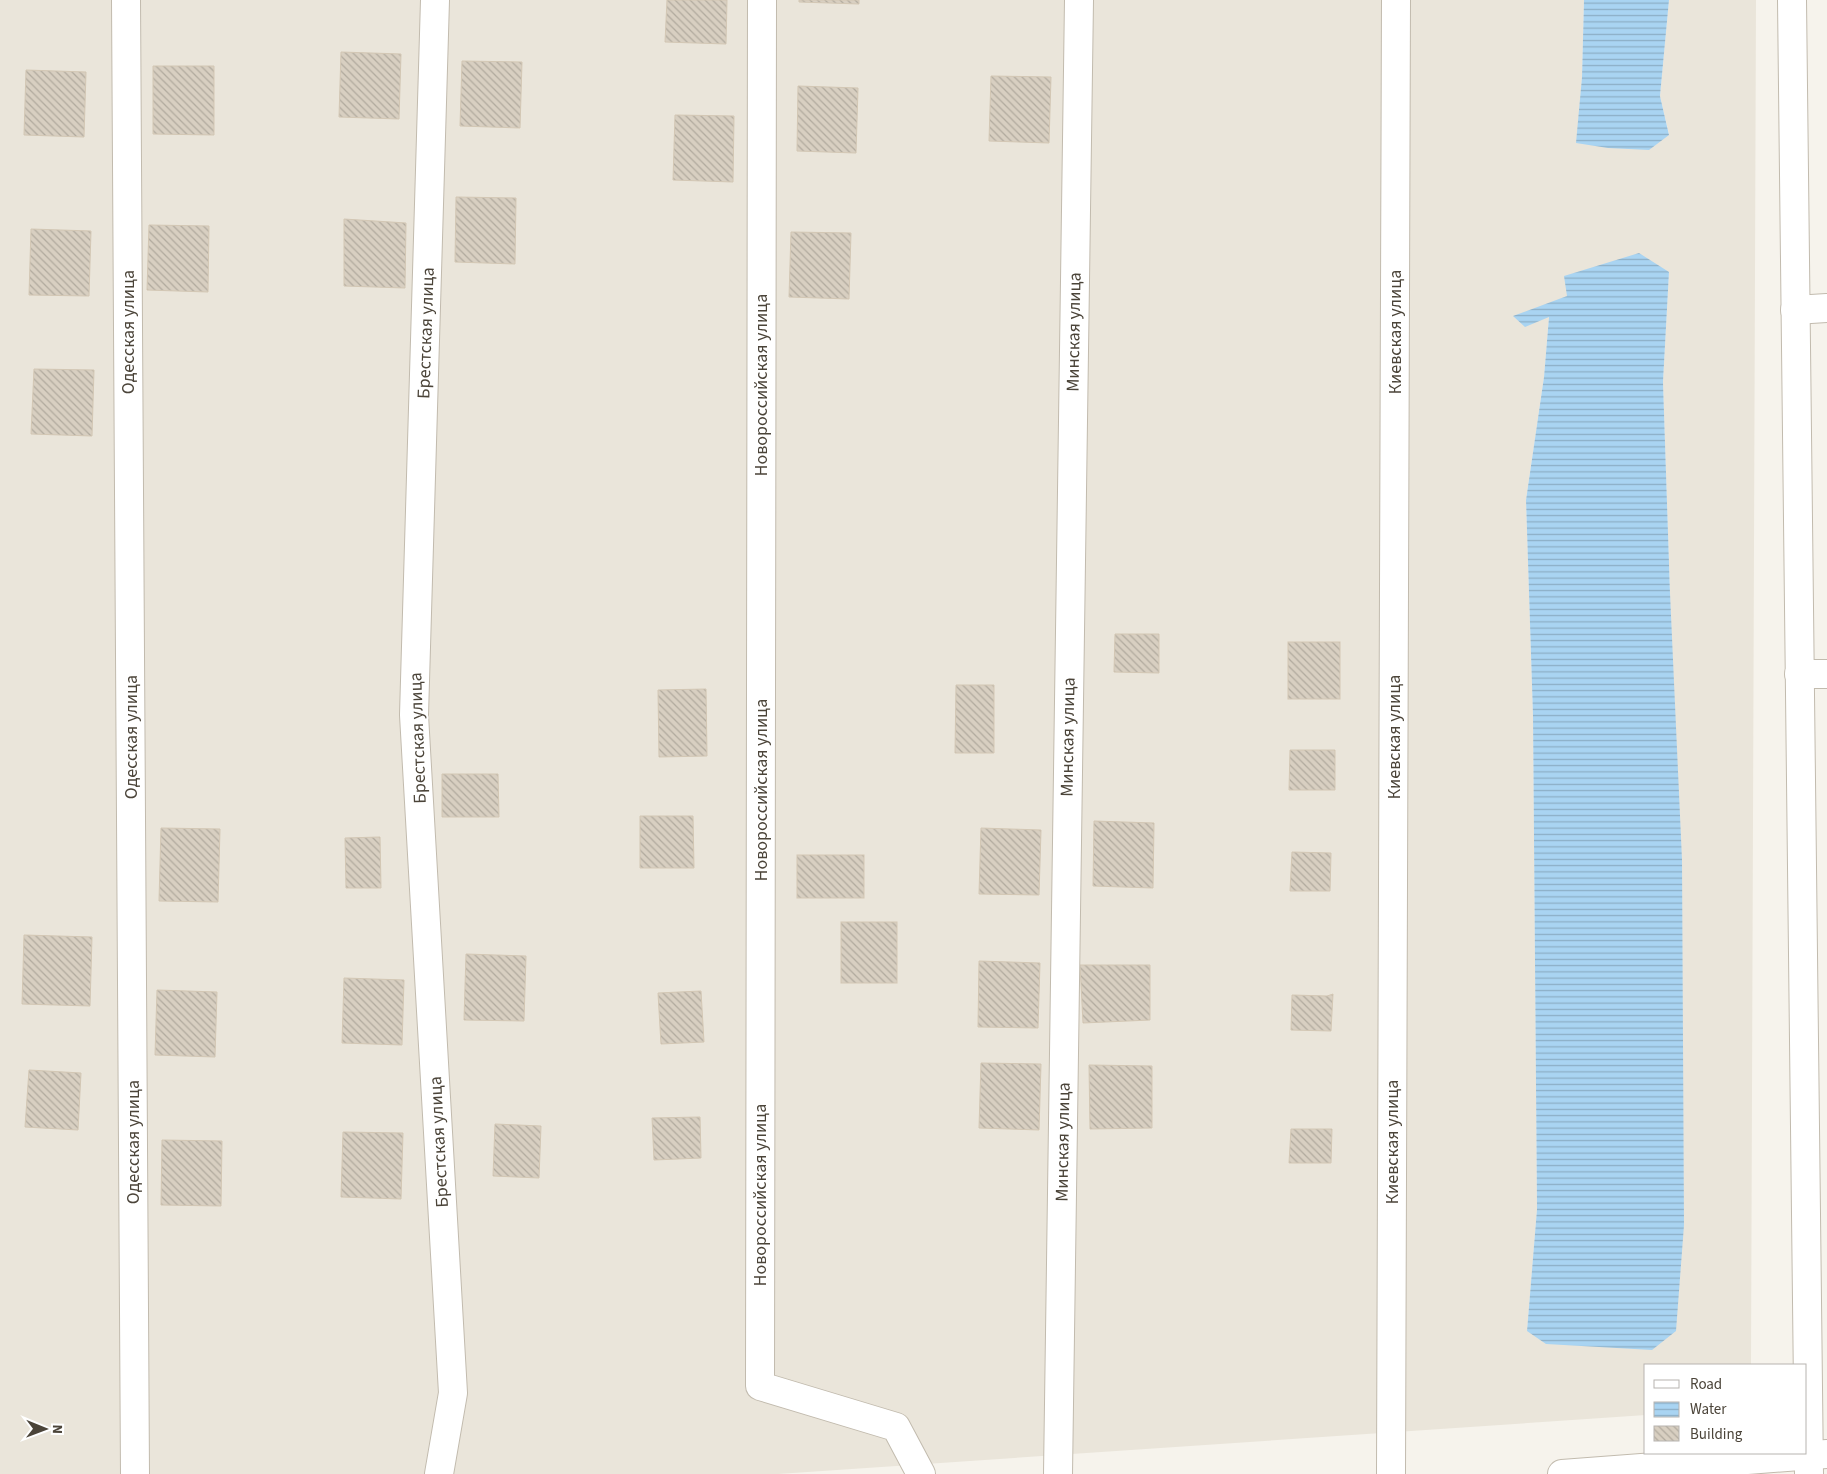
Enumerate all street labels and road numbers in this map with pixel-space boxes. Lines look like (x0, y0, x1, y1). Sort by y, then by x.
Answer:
street label: Брестская улица (411, 267, 441, 399)
street label: Одесская улица (116, 270, 141, 394)
street label: Киевская улица (1383, 270, 1408, 394)
street label: Минская улица (1060, 272, 1088, 392)
street label: Новороссийская улица (749, 294, 774, 476)
street label: Брестская улица (403, 672, 433, 804)
street label: Одесская улица (119, 675, 144, 799)
street label: Киевская улица (1382, 675, 1407, 799)
street label: Минская улица (1054, 677, 1082, 797)
street label: Новороссийская улица (749, 699, 774, 881)
street label: Брестская улица (423, 1076, 455, 1208)
street label: Одесская улица (121, 1080, 146, 1204)
street label: Киевская улица (1380, 1080, 1405, 1204)
street label: Минская улица (1049, 1082, 1077, 1202)
street label: Новороссийская улица (748, 1104, 773, 1286)

